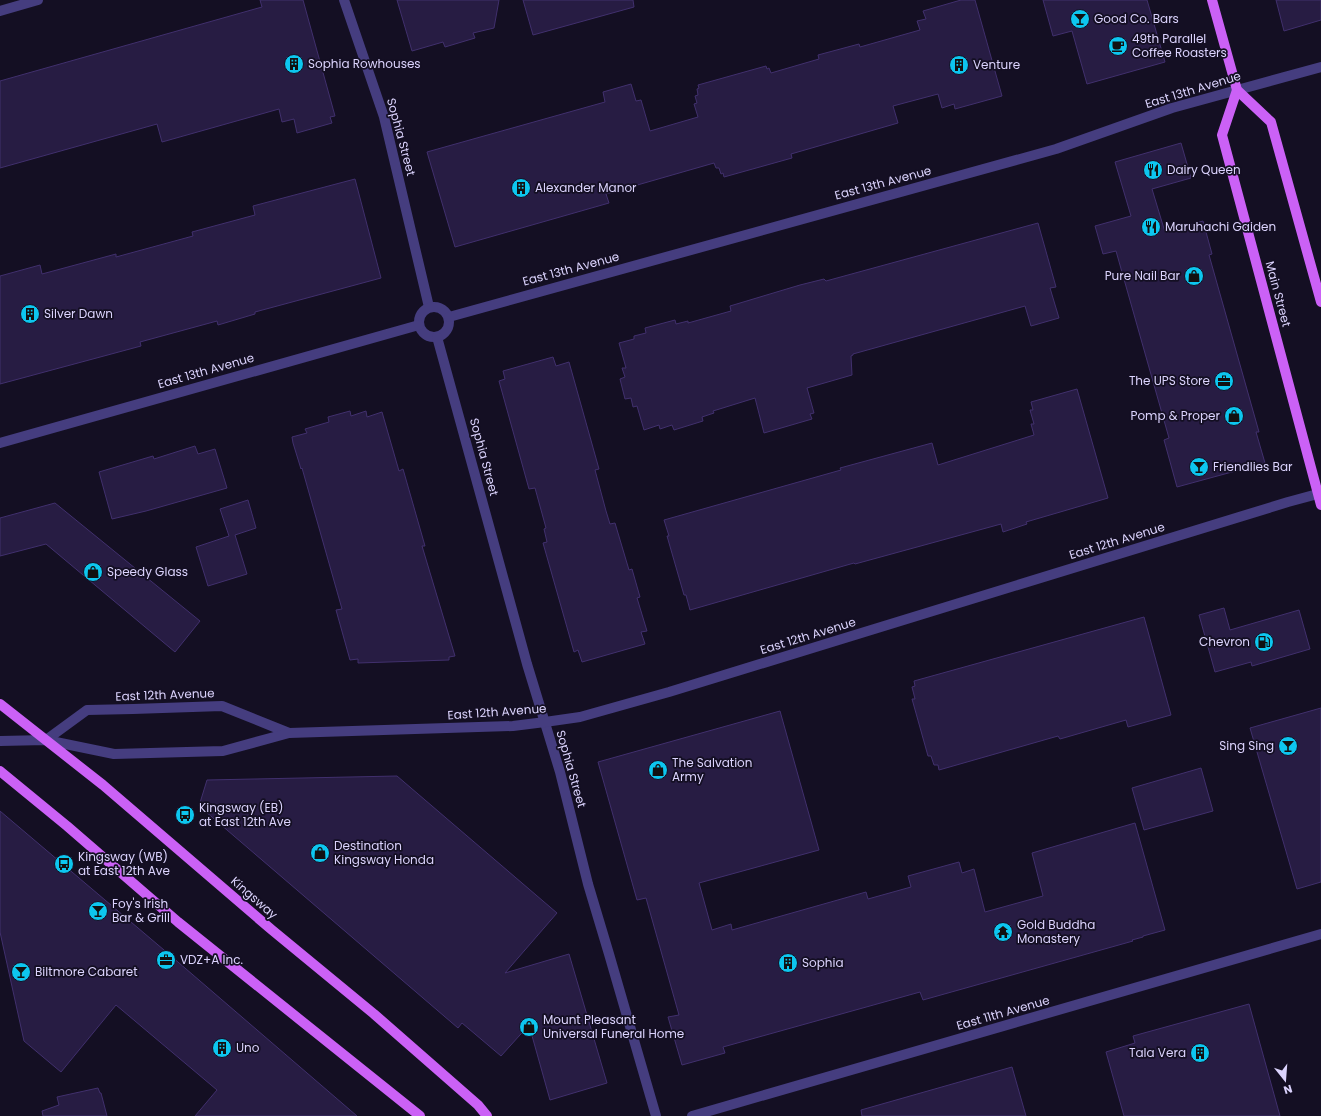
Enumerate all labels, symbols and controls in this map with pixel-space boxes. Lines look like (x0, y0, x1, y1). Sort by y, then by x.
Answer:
bar icon: Good Co. Bars (1069, 8, 1091, 30)
place label: Good Co. Bars (1094, 10, 1179, 27)
place label: 49th Parallel Coffee Roasters (1132, 30, 1227, 61)
cafe icon: 49th Parallel Coffee Roasters (1107, 35, 1129, 57)
building icon: Sophia Rowhouses (283, 53, 305, 75)
building icon: Venture (948, 54, 970, 76)
place label: Sophia Rowhouses (308, 55, 421, 72)
place label: Venture (973, 56, 1020, 73)
street label: East 13th Avenue (1143, 67, 1243, 112)
street label: Sophia Street (383, 96, 420, 178)
restaurant icon: Dairy Queen (1142, 159, 1164, 181)
street label: East 13th Avenue (833, 161, 933, 204)
place label: Dairy Queen (1167, 161, 1241, 178)
building icon: Alexander Manor (510, 177, 532, 199)
place label: Alexander Manor (535, 179, 637, 196)
restaurant icon: Maruhachi Gaiden (1140, 216, 1162, 238)
place label: Maruhachi Gaiden (1165, 218, 1276, 235)
street label: East 13th Avenue (521, 247, 621, 290)
street label: Main Street (1262, 259, 1295, 329)
shop icon: Pure Nail Bar (1183, 265, 1205, 287)
place label: Pure Nail Bar (1105, 267, 1181, 284)
building icon: Silver Dawn (19, 303, 41, 325)
place label: Silver Dawn (44, 305, 113, 322)
street label: East 13th Avenue (156, 349, 256, 392)
office icon: The UPS Store (1213, 370, 1235, 392)
place label: The UPS Store (1129, 372, 1210, 389)
shop icon: Pomp & Proper (1223, 405, 1245, 427)
place label: Pomp & Proper (1130, 407, 1221, 424)
street label: Sophia Street (466, 416, 503, 498)
bar icon: Friendlies Bar (1188, 456, 1210, 478)
place label: Friendlies Bar (1213, 458, 1293, 475)
street label: East 12th Avenue (1067, 518, 1167, 563)
shop icon: Speedy Glass (82, 561, 104, 583)
place label: Speedy Glass (107, 563, 188, 580)
street label: East 12th Avenue (758, 613, 858, 658)
fuel station icon: Chevron (1253, 631, 1275, 653)
place label: Chevron (1199, 633, 1250, 650)
street label: East 12th Avenue (115, 684, 215, 705)
street label: East 12th Avenue (447, 700, 547, 723)
street label: Sophia Street (552, 728, 591, 810)
bar icon: Sing Sing (1277, 735, 1299, 757)
place label: Sing Sing (1219, 737, 1274, 754)
place label: The Salvation Army (672, 754, 752, 785)
shop icon: The Salvation Army (647, 759, 669, 781)
place label: Kingsway (EB) at East 12th Ave (199, 799, 291, 830)
bus stop icon: Kingsway (EB) at East 12th Ave (174, 804, 196, 826)
place label: Destination Kingsway Honda (334, 837, 434, 868)
shop icon: Destination Kingsway Honda (309, 842, 331, 864)
place label: Kingsway (WB) at East 12th Ave (78, 848, 170, 879)
bus stop icon: Kingsway (WB) at East 12th Ave (53, 853, 75, 875)
street label: Kingsway (227, 873, 282, 923)
place label: Foy's Irish Bar & Grill (112, 895, 170, 926)
bar icon: Foy's Irish Bar & Grill (87, 900, 109, 922)
place label: Gold Buddha Monastery (1017, 916, 1095, 947)
temple icon: Gold Buddha Monastery (992, 921, 1014, 943)
office icon: VDZ+A Inc. (155, 949, 177, 971)
place label: VDZ+A Inc. (180, 951, 243, 968)
building icon: Sophia (777, 952, 799, 974)
place label: Sophia (802, 954, 844, 971)
bar icon: Biltmore Cabaret (10, 961, 32, 983)
place label: Biltmore Cabaret (35, 963, 138, 980)
street label: East 11th Avenue (954, 991, 1051, 1034)
place label: Mount Pleasant Universal Funeral Home (543, 1011, 684, 1042)
shop icon: Mount Pleasant Universal Funeral Home (518, 1016, 540, 1038)
building icon: Uno (211, 1037, 233, 1059)
place label: Uno (236, 1039, 260, 1056)
building icon: Tala Vera (1189, 1042, 1211, 1064)
place label: Tala Vera (1129, 1044, 1186, 1061)
north arrow (1265, 1060, 1305, 1100)
text: N (1282, 1081, 1294, 1098)

